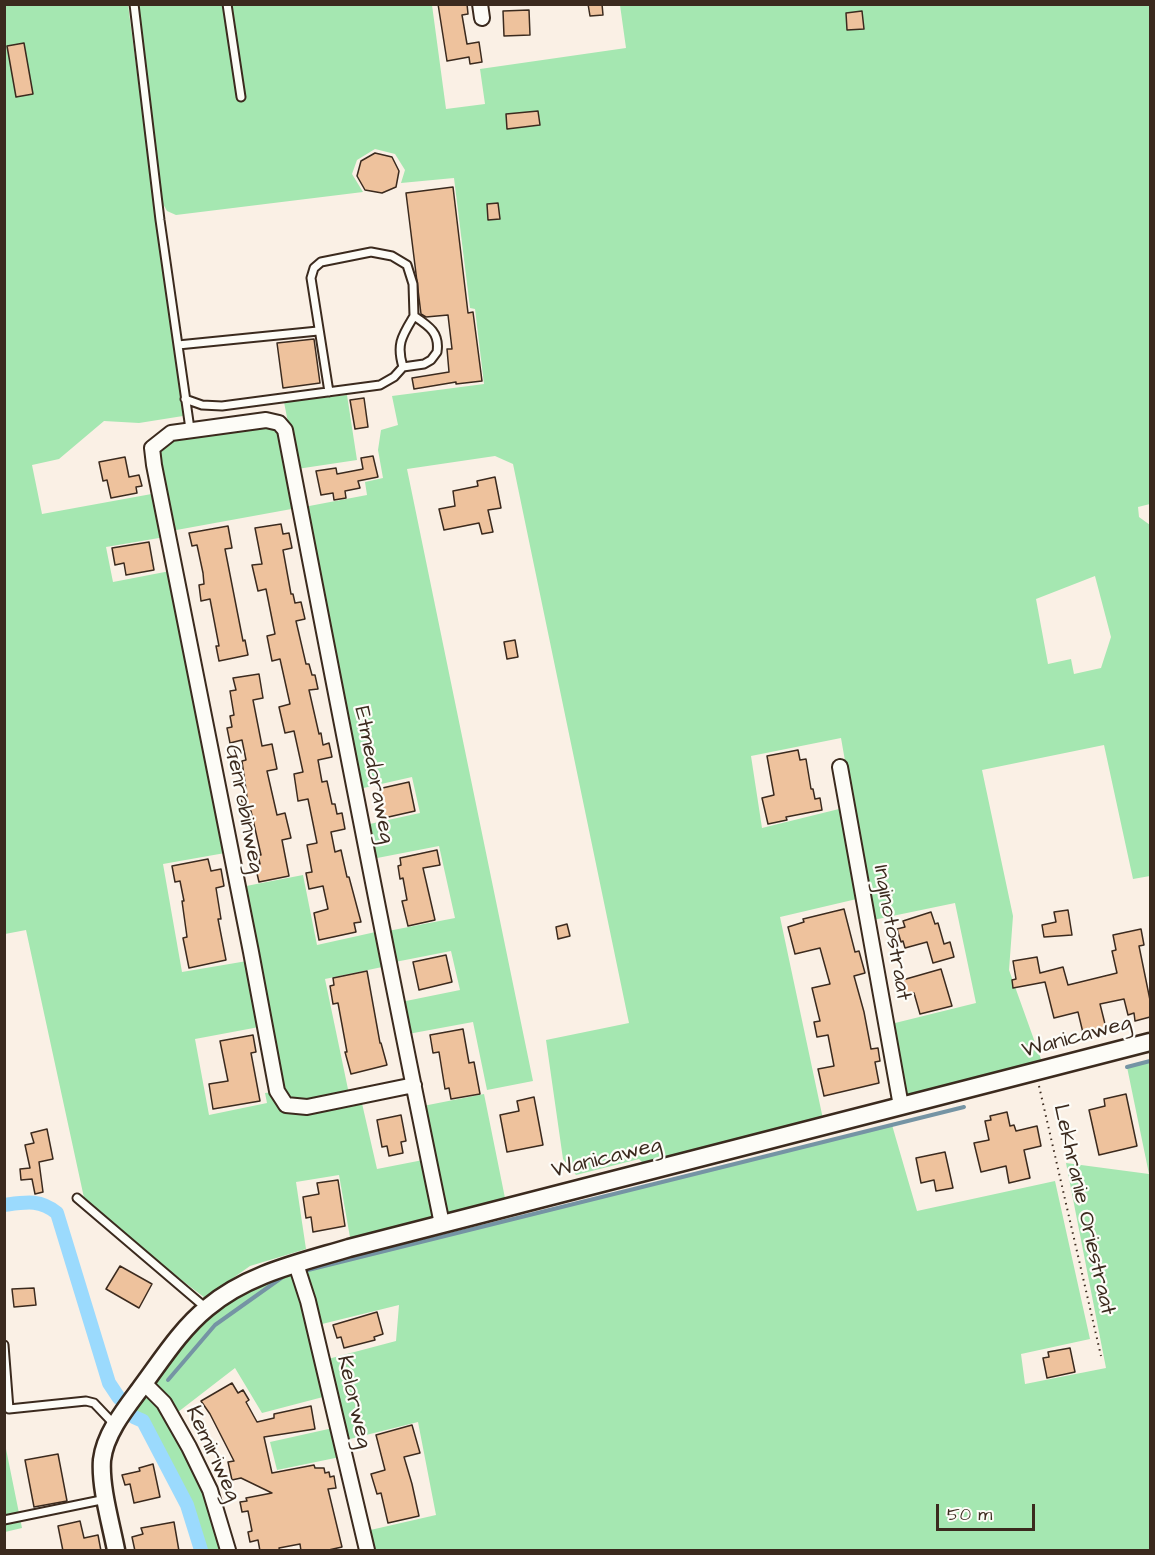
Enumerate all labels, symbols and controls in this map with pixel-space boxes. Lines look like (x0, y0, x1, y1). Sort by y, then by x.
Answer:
street label: Etmedoraweg (347, 704, 399, 846)
street label: Genrobinweg (218, 742, 268, 876)
street label: Inginotostraat (866, 863, 916, 1003)
street label: Wanicaweg (1019, 1011, 1135, 1065)
street label: Lekhranie Oriestraat (1046, 1102, 1120, 1318)
street label: Wanicaweg (549, 1133, 665, 1185)
street label: Kelorweg (330, 1353, 376, 1451)
street label: Kemiriweg (178, 1402, 246, 1506)
scale bar (939, 1492, 1038, 1530)
text: 50 m (947, 1502, 992, 1527)

